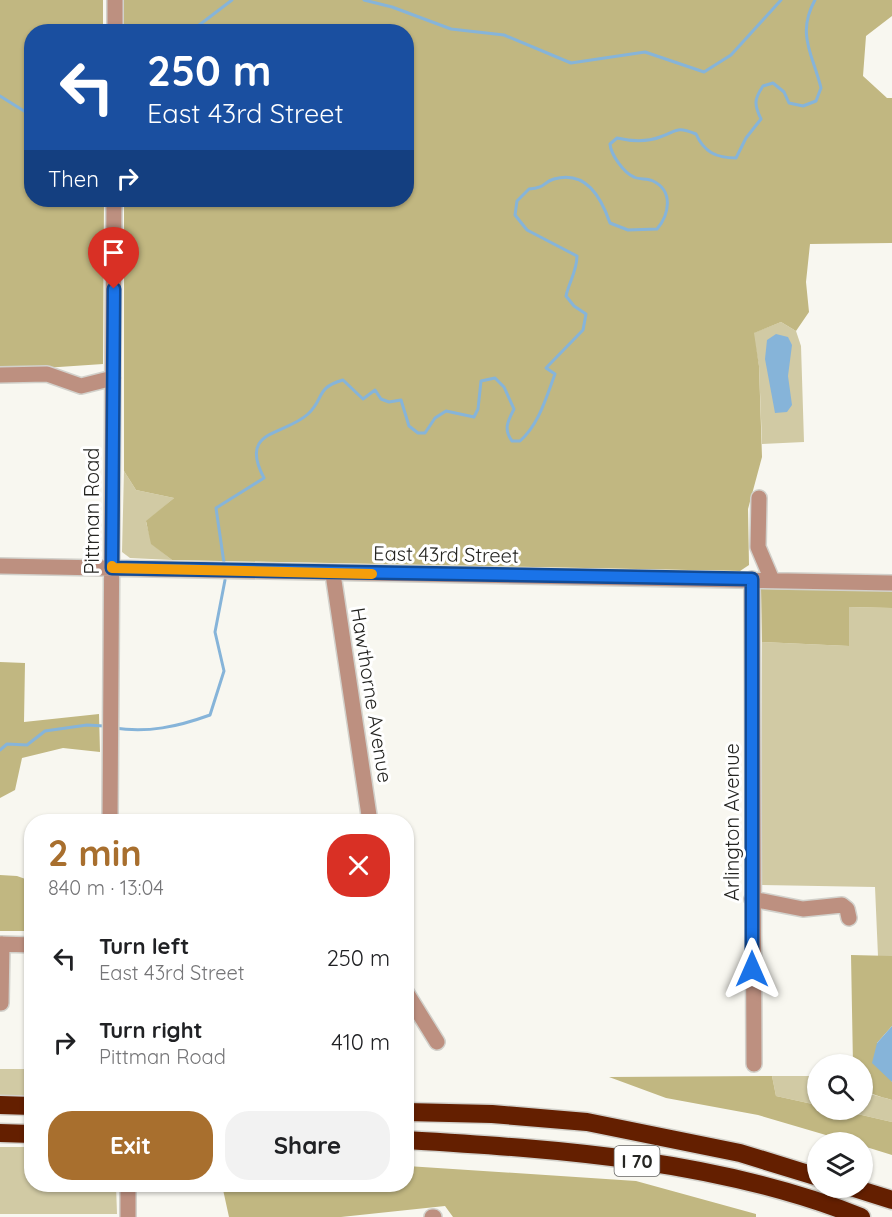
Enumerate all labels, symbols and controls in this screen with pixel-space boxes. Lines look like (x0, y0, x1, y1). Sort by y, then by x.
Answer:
text: 250 m (147, 44, 271, 97)
icon: left (48, 48, 126, 126)
text: East 43rd Street (147, 96, 344, 130)
icon: right (111, 162, 144, 195)
text: Then (48, 165, 99, 193)
pin (88, 227, 139, 289)
icon: arrive (97, 236, 130, 269)
street label: Pittman Road (79, 448, 104, 574)
street label: East 43rd Street (373, 540, 519, 568)
street label: Hawthorne Avenue (346, 606, 398, 784)
street label: Arlington Avenue (719, 743, 744, 901)
text: 2 min (48, 830, 142, 875)
button: close (327, 834, 390, 897)
text: 840 m · 13:04 (48, 875, 164, 900)
text: Turn left (99, 932, 189, 960)
position arrow (720, 937, 784, 1001)
icon: left (48, 942, 81, 975)
text: 250 m (327, 944, 390, 972)
text: East 43rd Street (99, 960, 245, 985)
text: Turn right (99, 1016, 203, 1044)
icon: right (48, 1026, 81, 1059)
text: 410 m (331, 1028, 390, 1056)
text: Pittman Road (99, 1044, 226, 1069)
map controls (807, 1054, 873, 1198)
button: search (807, 1054, 873, 1120)
button: Exit (48, 1111, 213, 1180)
button: Share (225, 1111, 390, 1180)
button: layers (807, 1132, 873, 1198)
road number: I 70 (614, 1146, 660, 1176)

